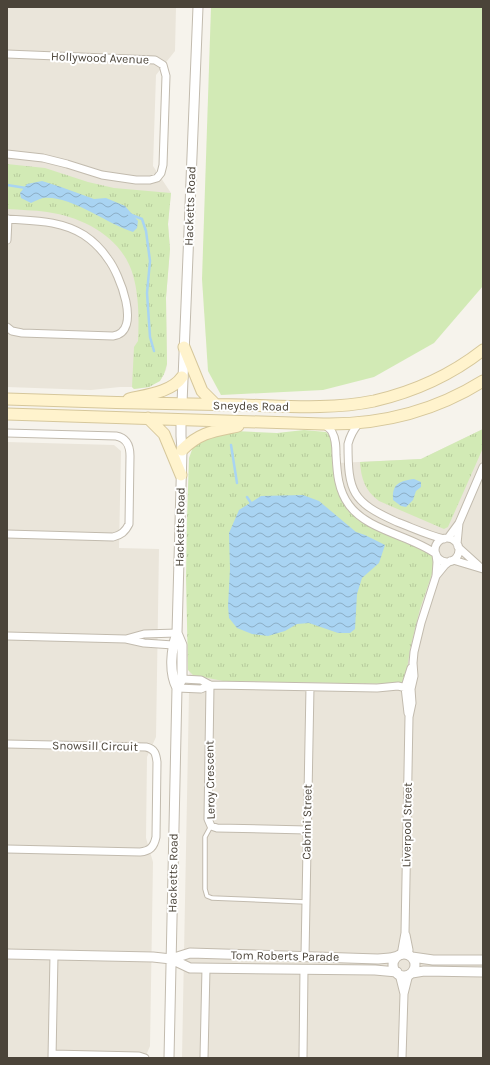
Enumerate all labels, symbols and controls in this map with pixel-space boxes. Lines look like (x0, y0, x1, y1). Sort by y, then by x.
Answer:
street label: Hollywood Avenue (51, 49, 149, 67)
street label: Hacketts Road (182, 166, 198, 246)
street label: Sneydes Road (213, 398, 289, 414)
street label: Hacketts Road (172, 487, 188, 567)
street label: Snowsill Circuit (52, 738, 139, 754)
street label: Leroy Crescent (202, 740, 218, 820)
street label: Liverpool Street (399, 782, 415, 868)
street label: Cabrini Street (299, 784, 315, 860)
street label: Hacketts Road (165, 833, 181, 913)
street label: Tom Roberts Parade (231, 948, 339, 964)

